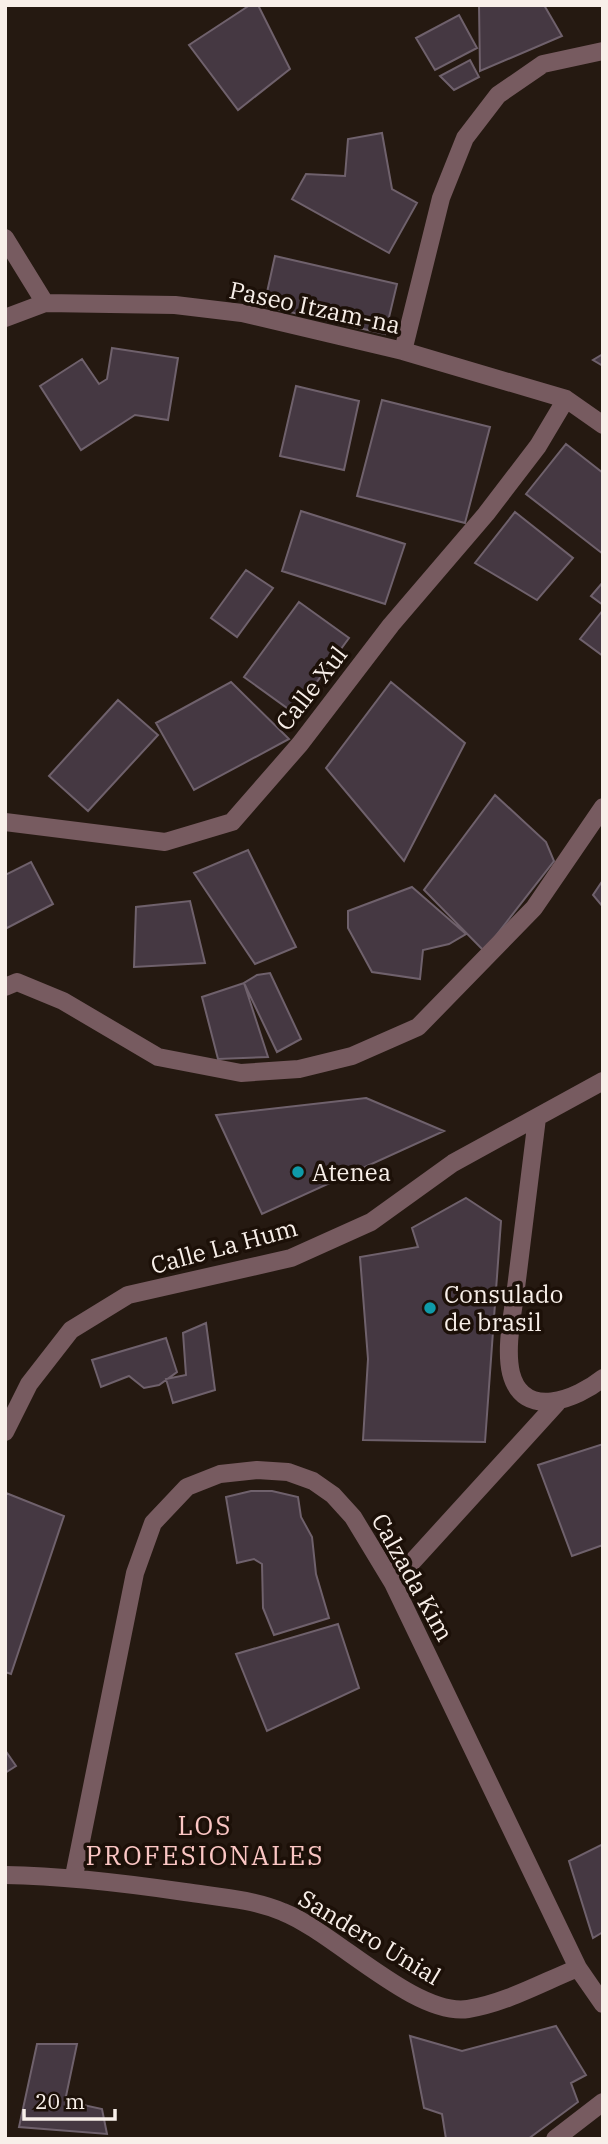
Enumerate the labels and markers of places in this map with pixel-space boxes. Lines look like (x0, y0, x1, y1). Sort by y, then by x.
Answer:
place label: Atenea (312, 1156, 391, 1188)
marker: Atenea (290, 1164, 306, 1180)
place label: Consulado de brasil (444, 1278, 563, 1338)
marker: Consulado de brasil (422, 1300, 438, 1316)

